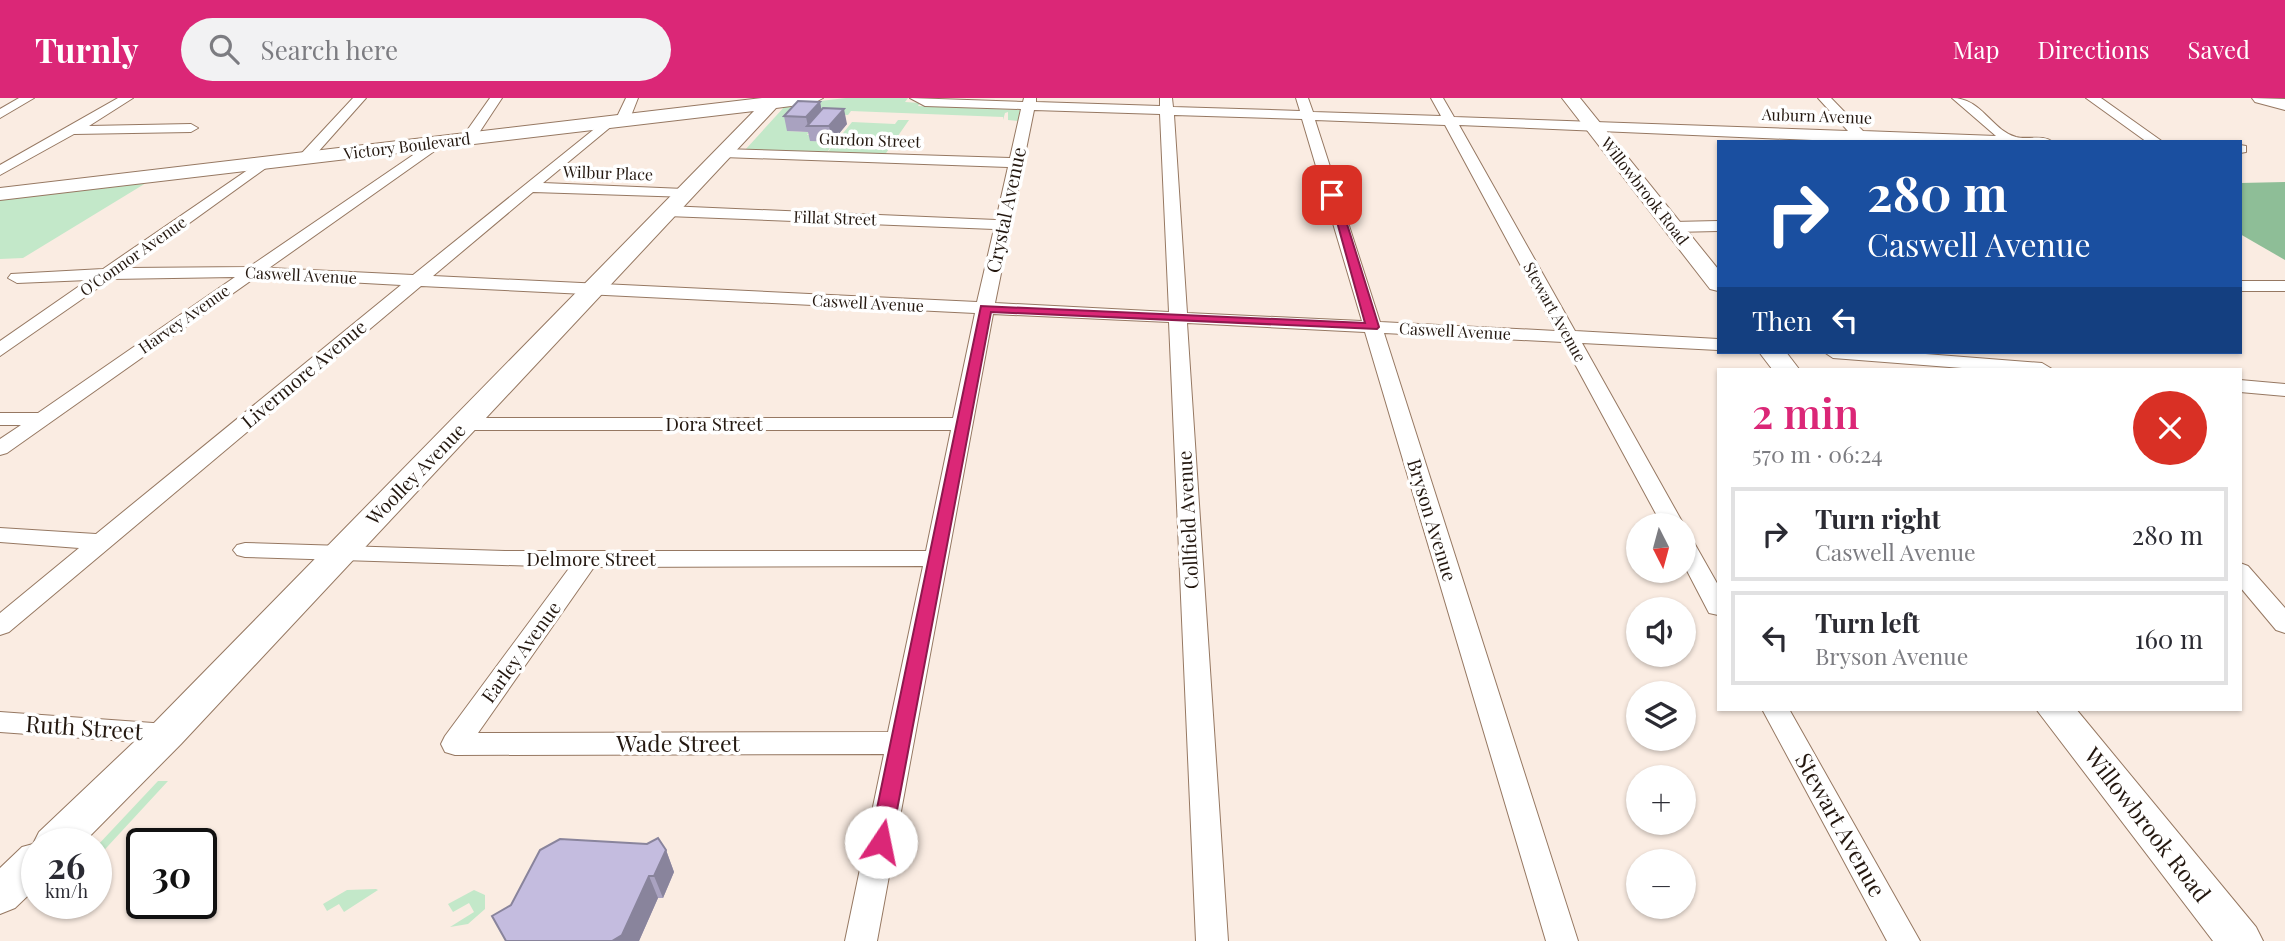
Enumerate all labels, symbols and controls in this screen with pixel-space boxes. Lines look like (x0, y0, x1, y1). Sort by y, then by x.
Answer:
search box (181, 18, 671, 81)
text: Turnly (35, 27, 139, 71)
icon: search (205, 30, 243, 68)
text: Search here (261, 32, 398, 67)
text: Map (1953, 33, 1999, 65)
text: Directions (2037, 33, 2150, 65)
text: Saved (2188, 33, 2250, 65)
street label: Auburn Avenue (1761, 103, 1872, 128)
street label: Victory Boulevard (341, 127, 472, 164)
street label: Gurdon Street (819, 127, 922, 152)
street label: Willowbrook Road (1596, 132, 1694, 249)
street label: Crystal Avenue (979, 145, 1031, 275)
text: 280 m (1867, 159, 2007, 224)
street label: Wilbur Place (562, 160, 653, 185)
pin (1302, 165, 1362, 225)
icon: right (1752, 168, 1843, 259)
icon: arrive (1313, 176, 1351, 214)
street label: Fillat Street (793, 206, 877, 229)
street label: O'Connor Avenue (75, 211, 190, 300)
text: Caswell Avenue (1867, 222, 2091, 265)
street label: Stewart Avenue (1519, 258, 1592, 366)
street label: Caswell Avenue (245, 261, 357, 288)
street label: Harvey Avenue (134, 279, 233, 358)
street label: Caswell Avenue (812, 289, 924, 316)
icon: left (1826, 301, 1864, 339)
text: Then (1752, 303, 1812, 338)
street label: Livermore Avenue (235, 313, 371, 433)
street label: Caswell Avenue (1399, 317, 1511, 344)
text: 2 min (1752, 384, 1859, 440)
button: close (2133, 391, 2207, 465)
street label: Dora Street (665, 410, 763, 436)
street label: Woolley Avenue (359, 417, 471, 531)
text: 570 m · 06:24 (1752, 438, 1883, 469)
street label: Collfield Avenue (1170, 450, 1204, 590)
street label: Bryson Avenue (1402, 455, 1464, 584)
text: Turn right (1815, 501, 1941, 536)
north arrow (1626, 513, 1696, 583)
map controls (1626, 513, 1696, 919)
icon: right (1756, 515, 1794, 553)
text: 280 m (2132, 517, 2203, 552)
text: Caswell Avenue (1815, 536, 1976, 567)
street label: Delmore Street (526, 545, 656, 571)
street label: Earley Avenue (475, 595, 566, 707)
button: sound (1626, 597, 1696, 667)
text: Turn left (1815, 605, 1920, 640)
icon: left (1756, 619, 1794, 657)
text: 160 m (2135, 621, 2203, 656)
text: Bryson Avenue (1815, 640, 1968, 671)
button: layers (1626, 681, 1696, 751)
street label: Ruth Street (24, 707, 145, 746)
street label: Wade Street (615, 727, 741, 758)
street label: Willowbrook Road (2077, 740, 2218, 908)
street label: Stewart Avenue (1789, 747, 1894, 902)
button: + (1626, 765, 1696, 835)
position arrow (844, 805, 918, 879)
speed limit sign: 30 (126, 828, 217, 919)
text: 26 (48, 841, 85, 888)
button: − (1626, 849, 1696, 919)
text: km/h (45, 879, 88, 903)

